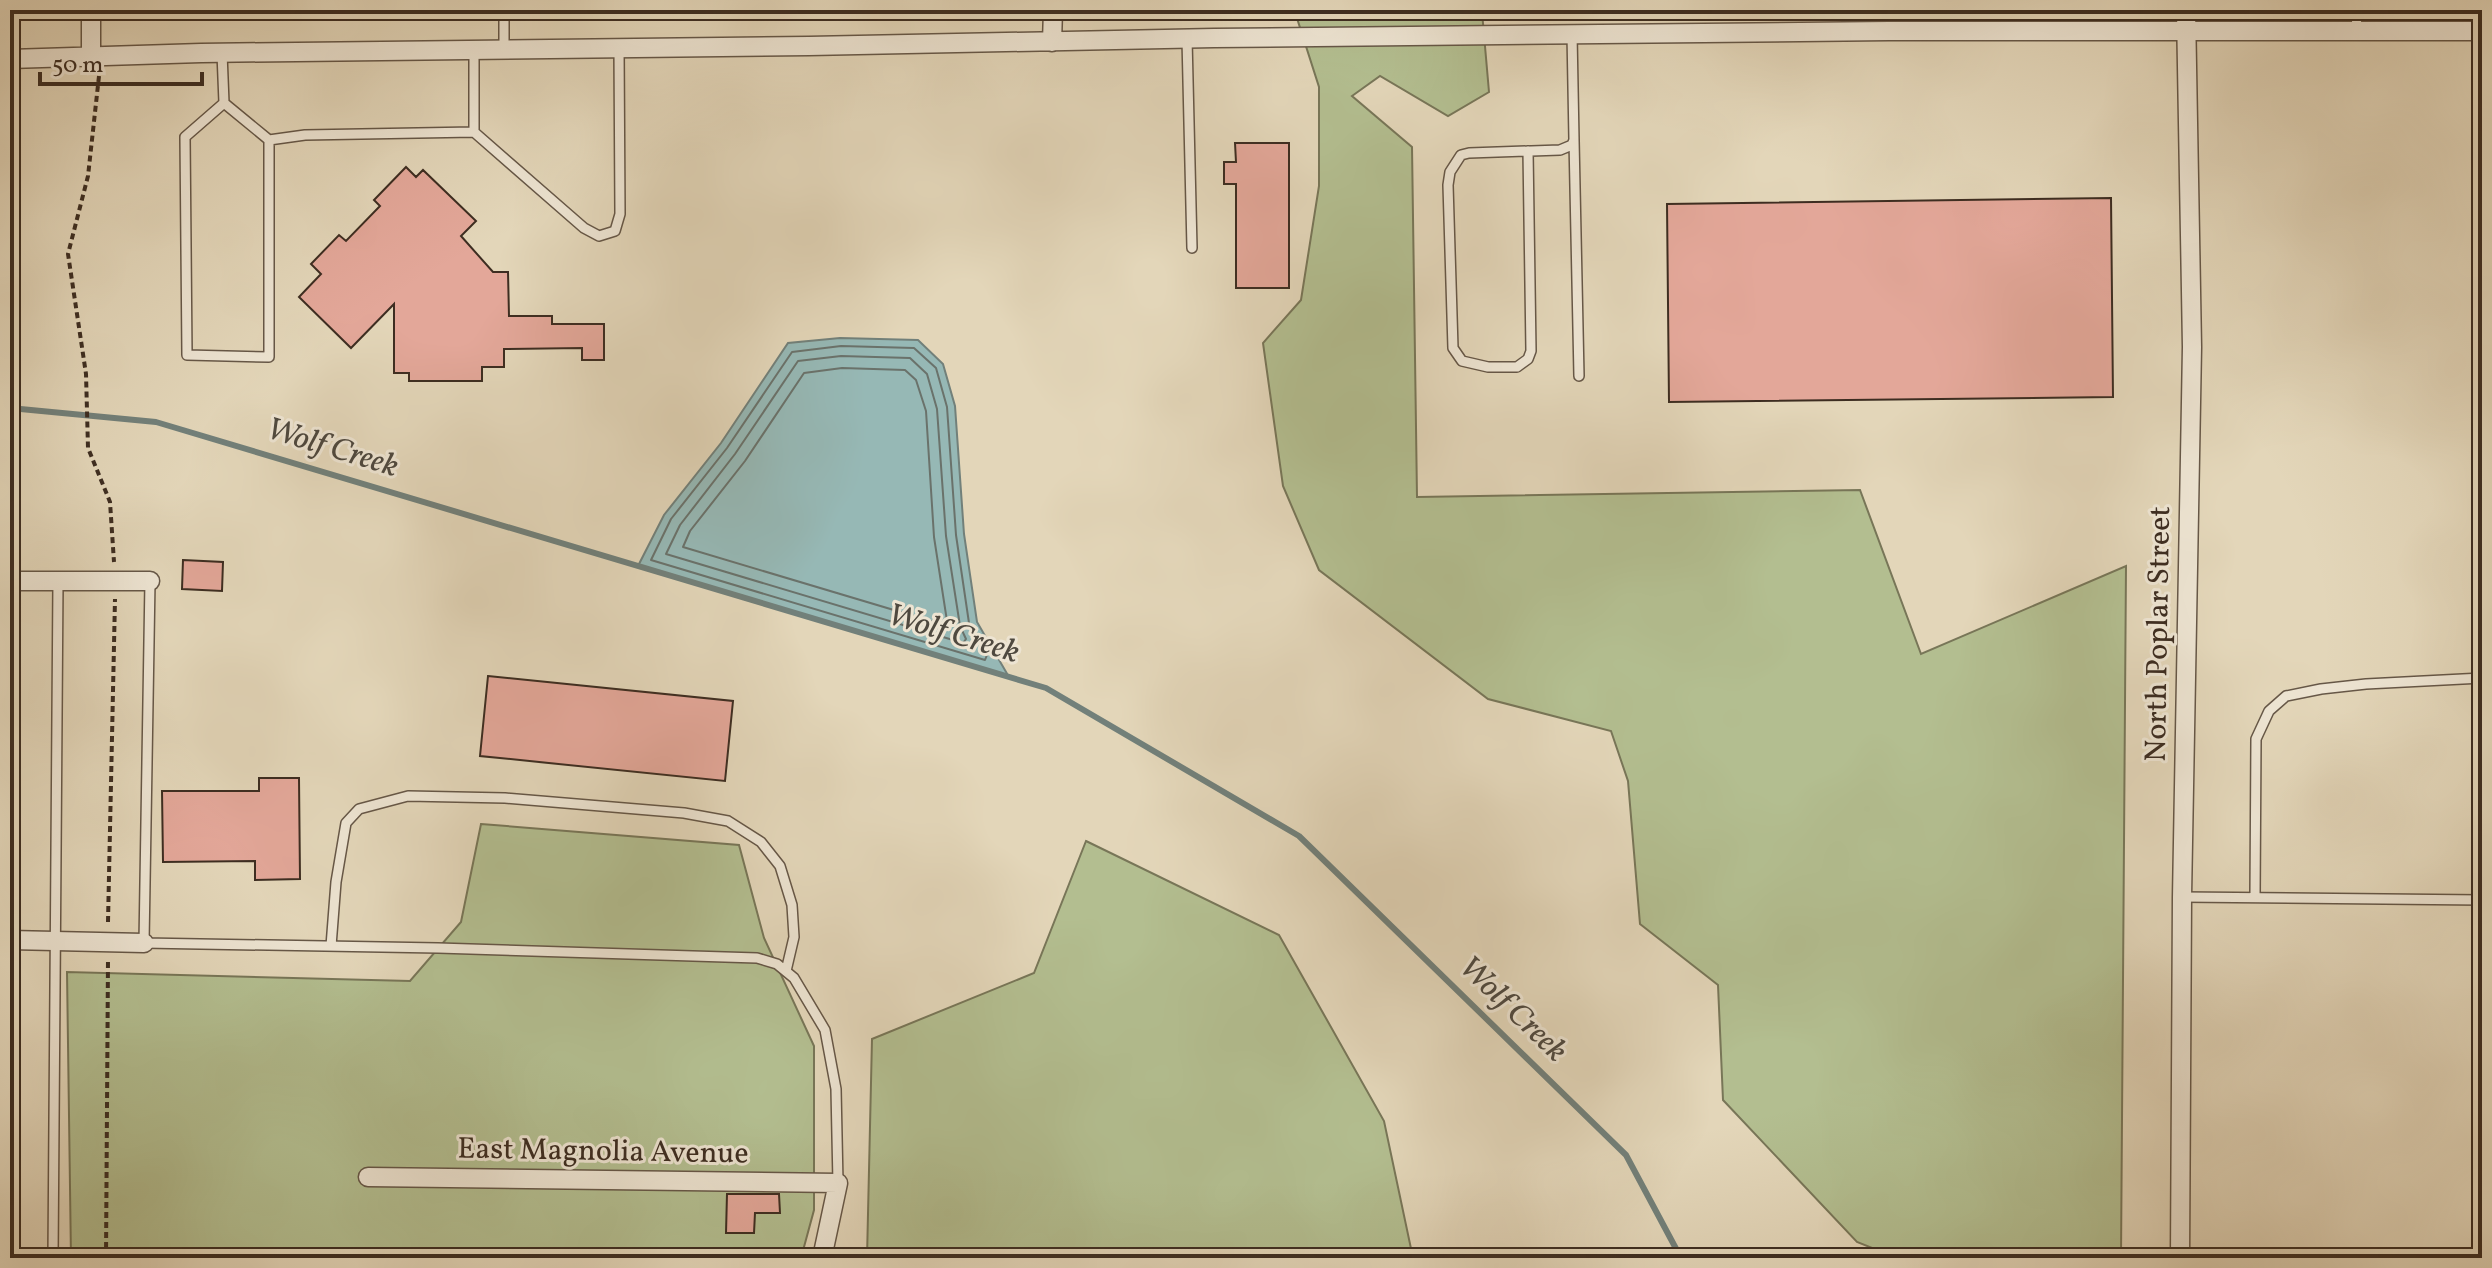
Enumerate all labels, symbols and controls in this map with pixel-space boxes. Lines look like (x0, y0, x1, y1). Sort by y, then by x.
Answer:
scale bar (40, 36, 202, 86)
text: 50 m (52, 49, 104, 83)
water label: Wolf Creek (261, 408, 404, 490)
street label: North Poplar Street (2136, 506, 2182, 762)
water label: Wolf Creek (882, 594, 1025, 676)
water label: Wolf Creek (1448, 947, 1576, 1073)
street label: East Magnolia Avenue (457, 1128, 749, 1176)

